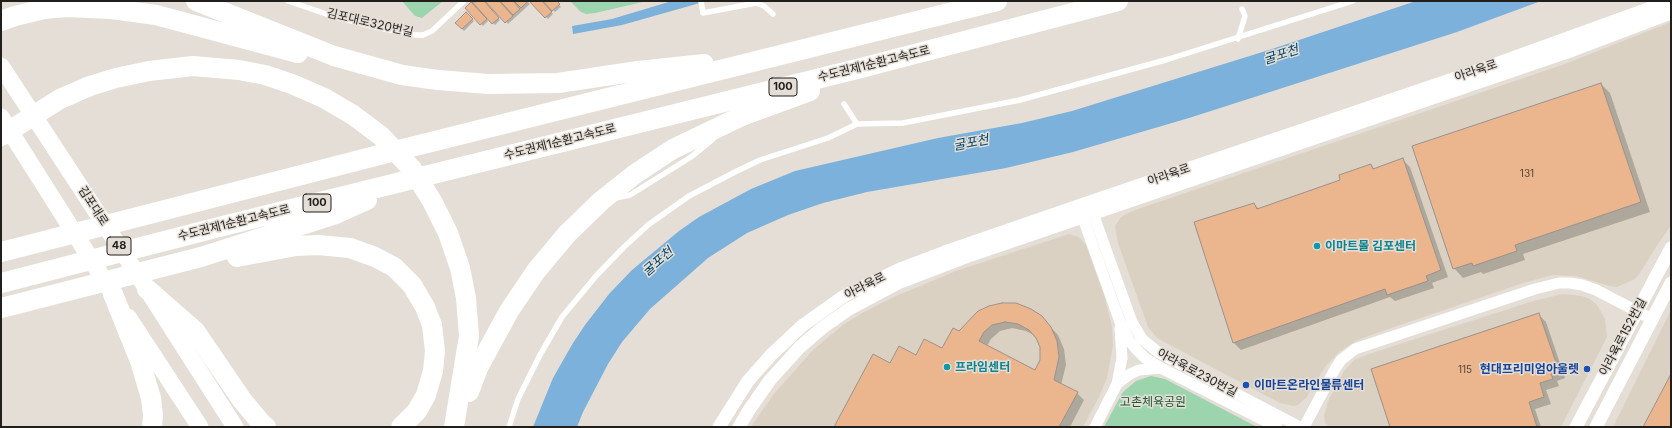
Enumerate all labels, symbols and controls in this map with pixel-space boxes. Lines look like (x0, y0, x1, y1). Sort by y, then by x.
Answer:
street label: 김포대로320번길 (325, 6, 415, 40)
water label: 굴포천 (1262, 42, 1300, 68)
street label: 수도권제1순환고속도로 (816, 43, 932, 85)
street label: 아라육로 (1453, 57, 1499, 85)
road number: 100 (769, 78, 797, 96)
street label: 수도권제1순환고속도로 (502, 121, 618, 163)
water label: 굴포천 (952, 132, 990, 154)
street label: 아라육로 (1146, 161, 1192, 189)
house number: 131 (1520, 168, 1534, 180)
street label: 김포대로 (75, 184, 111, 228)
road number: 100 (303, 194, 331, 212)
street label: 수도권제1순환고속도로 (176, 202, 292, 244)
road number: 48 (107, 237, 131, 255)
place label: 이마트몰 김포센터 (1325, 239, 1416, 253)
marker: 이마트몰 김포센터 (1312, 241, 1322, 251)
water label: 굴포천 (639, 244, 677, 280)
street label: 아라육로 (842, 270, 888, 302)
street label: 아라육로152번길 (1597, 296, 1649, 378)
street label: 아라육로230번길 (1155, 346, 1239, 400)
place label: 프라임센터 (955, 360, 1010, 374)
marker: 프라임센터 (942, 362, 952, 372)
place label: 현대프리미엄아울렛 (1480, 362, 1579, 376)
house number: 115 (1458, 364, 1472, 376)
marker: 현대프리미엄아울렛 (1582, 364, 1592, 374)
place label: 이마트온라인물류센터 (1254, 378, 1364, 392)
marker: 이마트온라인물류센터 (1241, 380, 1251, 390)
park label: 고촌체육공원 (1120, 395, 1186, 409)

